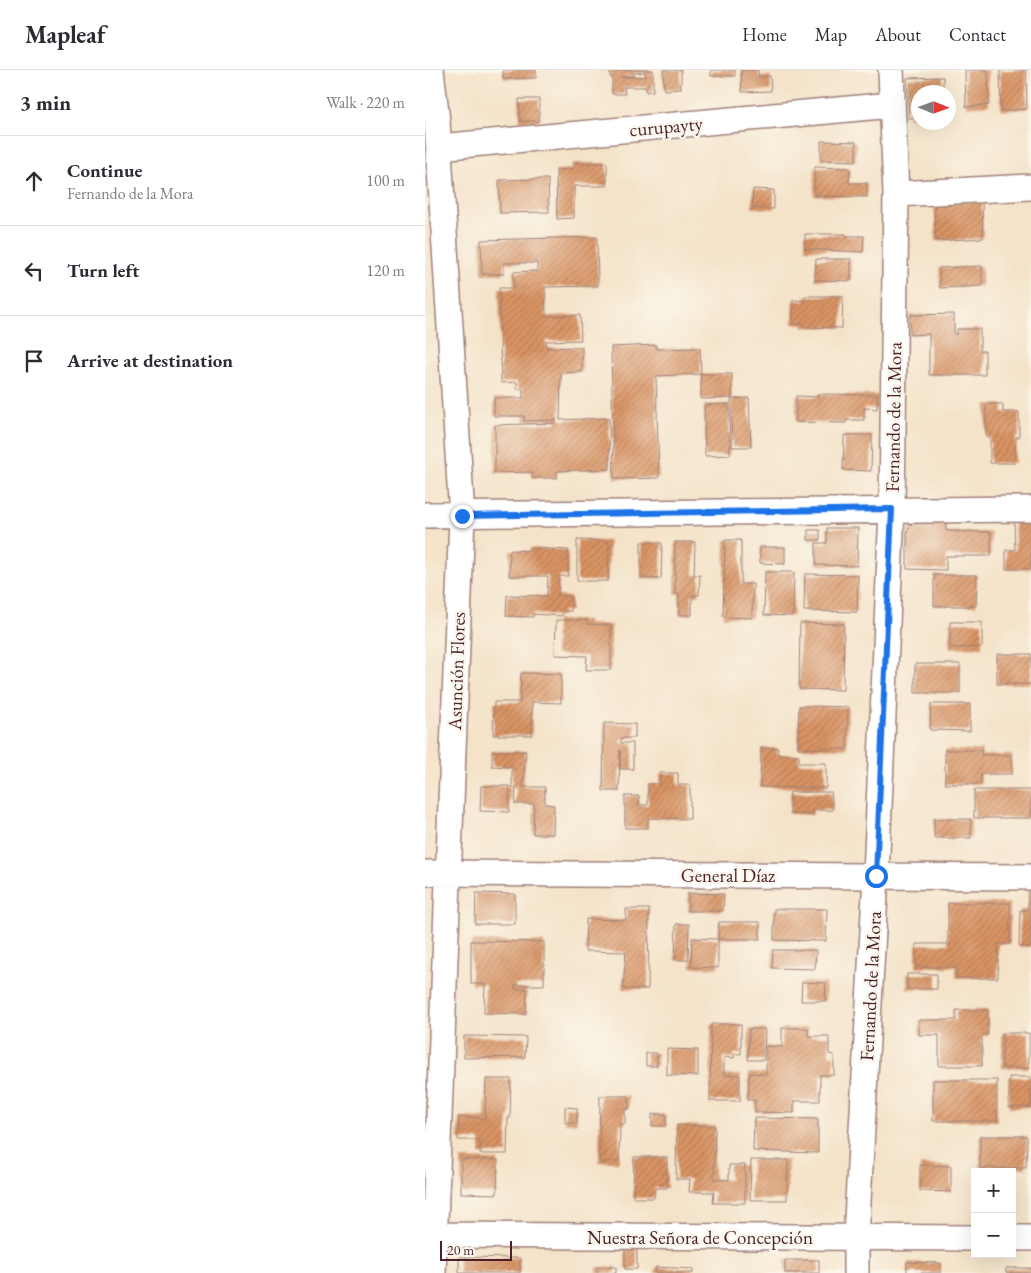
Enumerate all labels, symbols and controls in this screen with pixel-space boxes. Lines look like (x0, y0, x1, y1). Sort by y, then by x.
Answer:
text: Mapleaf (25, 19, 106, 50)
text: Home (742, 23, 787, 46)
text: Map (815, 23, 847, 46)
text: About (875, 23, 921, 46)
text: Contact (949, 23, 1006, 46)
north arrow (911, 85, 956, 130)
text: 3 min (20, 89, 71, 116)
text: Walk · 220 m (326, 92, 405, 113)
street label: curupayty (628, 111, 704, 142)
text: Continue (67, 158, 142, 183)
icon: ahead (20, 167, 48, 195)
text: 100 m (366, 170, 405, 191)
text: Fernando de la Mora (67, 183, 194, 204)
icon: left (20, 257, 48, 285)
text: Turn left (67, 258, 139, 283)
text: 120 m (366, 260, 405, 281)
street label: Fernando de la Mora (880, 341, 907, 492)
icon: arrive (20, 347, 48, 375)
text: Arrive at destination (67, 348, 233, 373)
route end (451, 505, 474, 528)
street label: Asunción Flores (442, 611, 471, 732)
street label: General Díaz (681, 863, 776, 888)
route start (865, 865, 888, 888)
street label: Fernando de la Mora (854, 910, 887, 1062)
map controls (971, 1168, 1016, 1258)
button: + (971, 1168, 1016, 1213)
button: − (971, 1213, 1016, 1258)
street label: Nuestra Señora de Concepción (587, 1225, 813, 1250)
scale bar (440, 1238, 513, 1261)
text: 20 m (447, 1241, 474, 1259)

